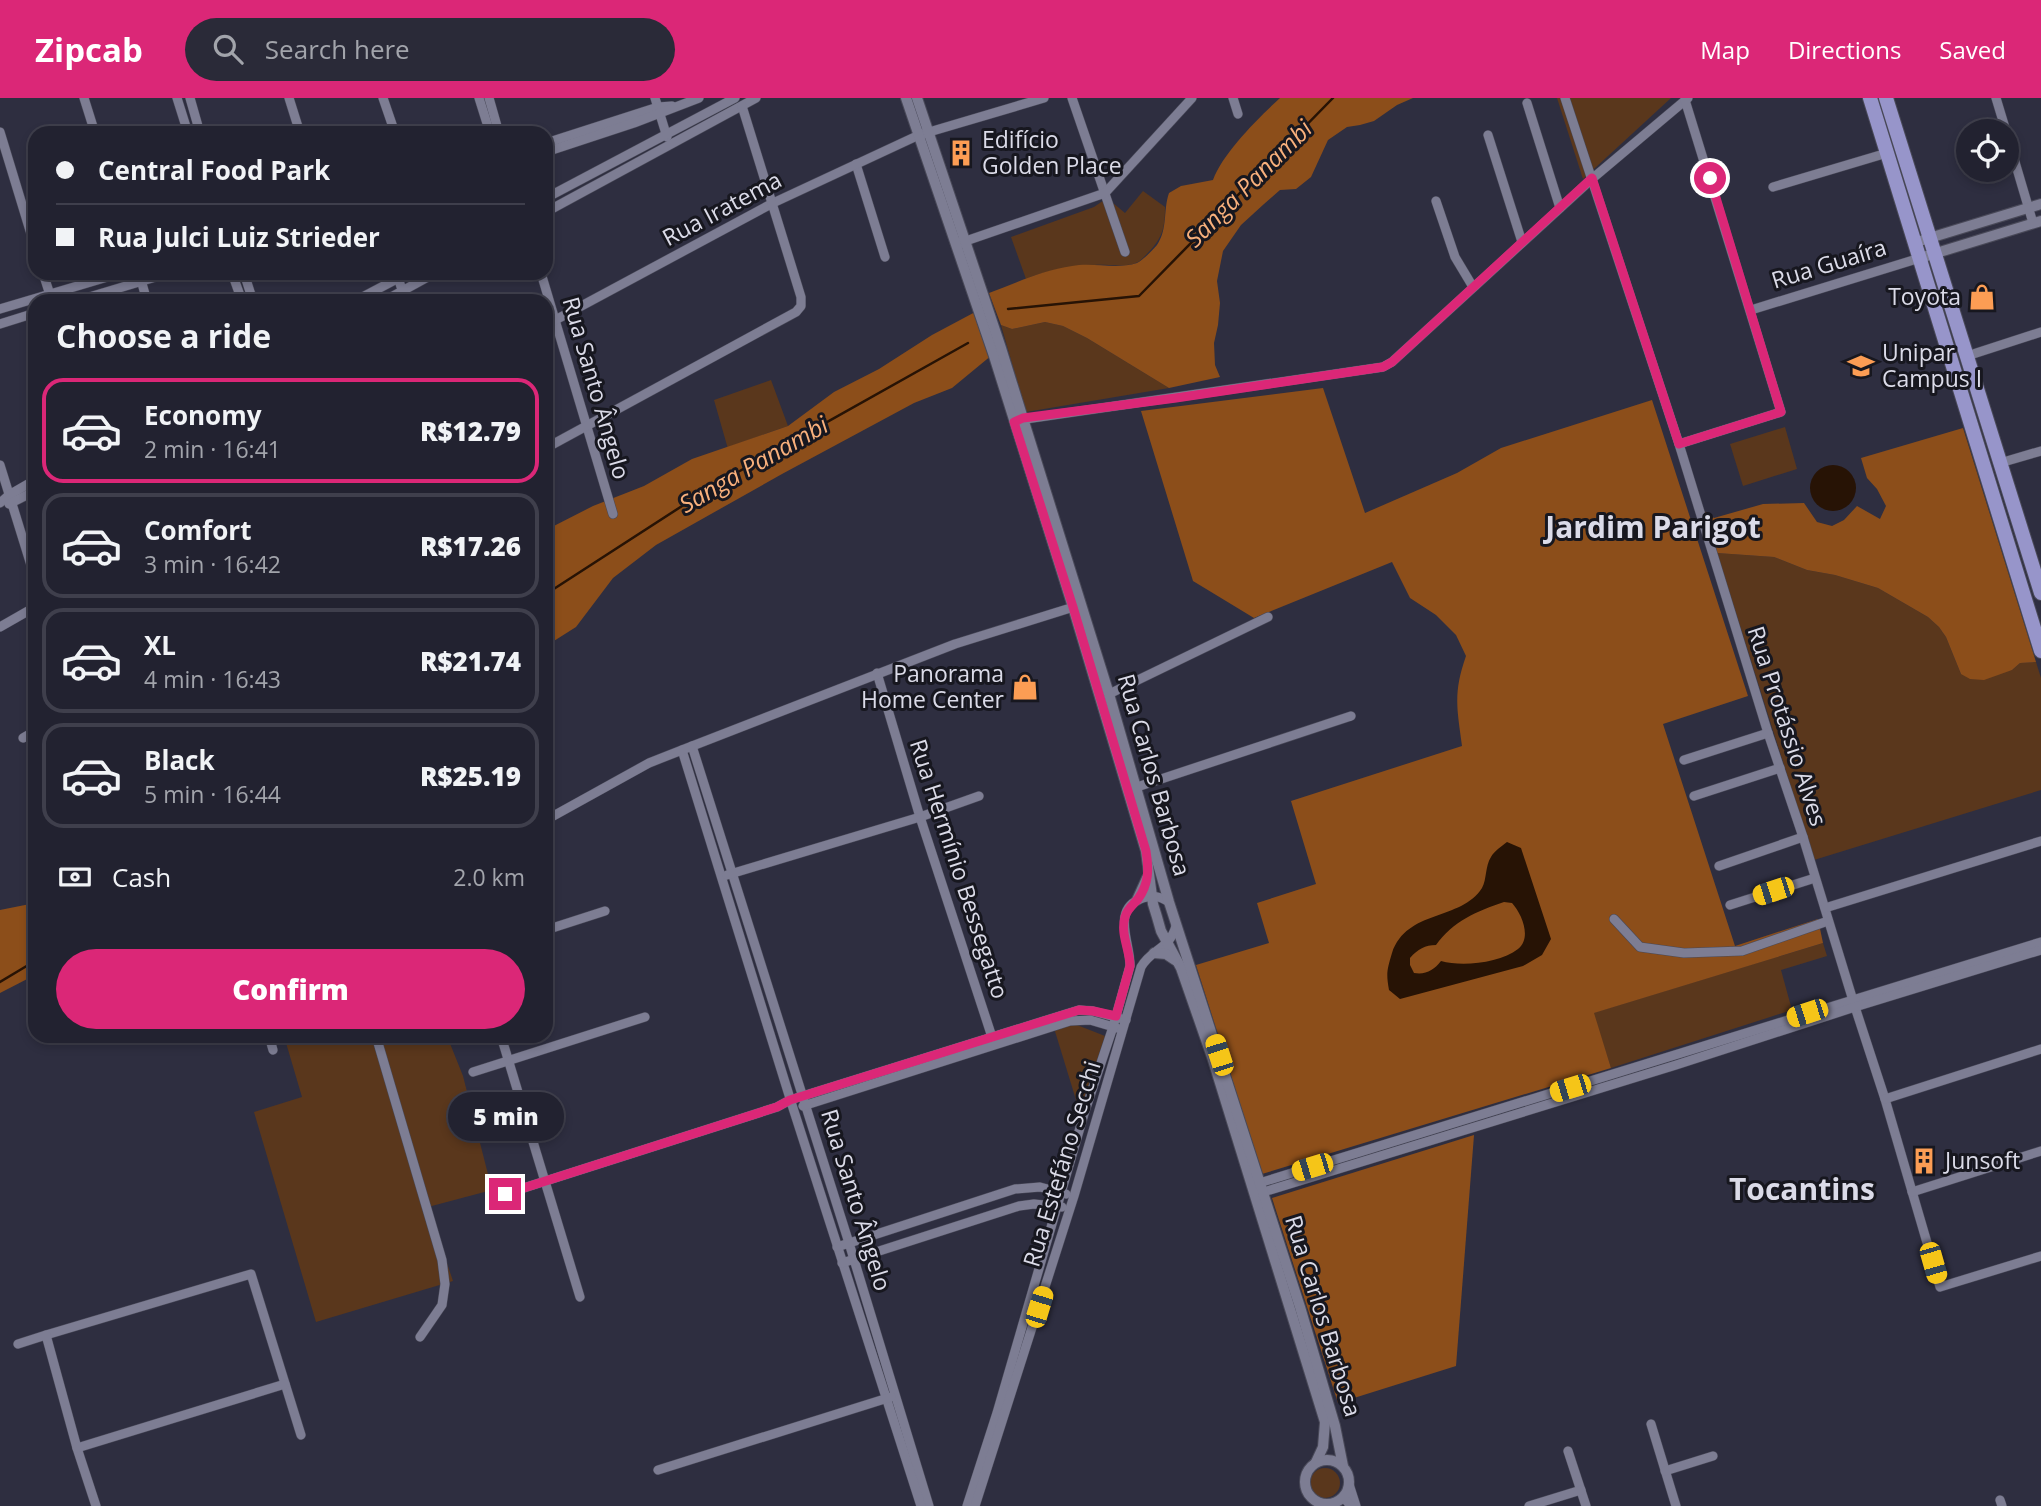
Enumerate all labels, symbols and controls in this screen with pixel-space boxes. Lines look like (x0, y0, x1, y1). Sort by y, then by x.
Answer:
search box (185, 18, 675, 81)
text: Zipcab (35, 27, 143, 72)
icon: search (209, 30, 247, 68)
text: Search here (265, 31, 410, 67)
text: Map (1700, 33, 1750, 66)
text: Directions (1788, 33, 1901, 66)
text: Saved (1939, 33, 2006, 66)
water label: Sanga Panambi (1177, 112, 1319, 254)
map controls (1956, 119, 2019, 182)
button: locate (1956, 119, 2019, 182)
place label: Edifício Golden Place (982, 123, 1122, 181)
building icon: Edifício Golden Place (946, 138, 976, 168)
text: Central Food Park (98, 152, 330, 188)
route start (1694, 162, 1726, 194)
street label: Rua Iratema (656, 163, 787, 253)
text: Rua Julci Luiz Strieder (98, 219, 380, 255)
street label: Rua Guaíra (1767, 230, 1890, 296)
place label: Toyota (1888, 280, 1961, 312)
shop icon: Toyota (1967, 282, 1997, 312)
street label: Rua Santo Ângelo (556, 293, 638, 483)
text: Choose a ride (56, 314, 271, 357)
place label: Unipar Campus I (1882, 336, 1982, 394)
school or university icon: Unipar Campus I (1846, 351, 1876, 381)
text: Economy (144, 397, 262, 433)
icon: car (60, 399, 123, 462)
water label: Sanga Panambi (673, 407, 835, 520)
text: R$12.79 (420, 413, 521, 449)
text: 2 min · 16:41 (144, 433, 281, 465)
district label: Jardim Parigot (1542, 506, 1761, 547)
text: Comfort (144, 512, 251, 548)
icon: car (60, 514, 123, 577)
text: R$17.26 (420, 528, 521, 564)
text: 3 min · 16:42 (144, 548, 281, 580)
street label: Rua Protássio Alves (1741, 622, 1835, 830)
text: XL (144, 627, 176, 663)
icon: car (60, 629, 123, 692)
text: R$21.74 (420, 643, 521, 679)
place label: Panorama Home Center (861, 657, 1005, 715)
text: 4 min · 16:43 (144, 663, 281, 695)
street label: Rua Carlos Barbosa (1111, 670, 1199, 880)
shop icon: Panorama Home Center (1010, 672, 1040, 702)
street label: Rua Hermínio Bessegatto (903, 735, 1017, 1003)
text: Black (144, 742, 215, 778)
icon: car (60, 744, 123, 807)
text: R$25.19 (420, 758, 521, 794)
text: 5 min · 16:44 (144, 778, 281, 810)
icon: cash (56, 858, 94, 896)
text: Cash (112, 859, 171, 895)
text: 2.0 km (453, 861, 525, 893)
car (1750, 875, 1797, 907)
button: Confirm (56, 949, 525, 1029)
car (1784, 997, 1831, 1029)
car (1203, 1032, 1236, 1078)
street label: Rua Estefáno Secchi (1014, 1057, 1108, 1271)
car (1547, 1072, 1594, 1104)
callout: 5 min (447, 1093, 563, 1142)
text: 5 min (473, 1100, 539, 1132)
street label: Rua Santo Ângelo (814, 1105, 900, 1294)
place label: Junsoft (1943, 1144, 2020, 1176)
building icon: Junsoft (1909, 1146, 1939, 1176)
car (1289, 1151, 1336, 1183)
district label: Tocantins (1729, 1168, 1875, 1209)
route end (489, 1178, 521, 1210)
street label: Rua Carlos Barbosa (1278, 1211, 1370, 1420)
car (1918, 1240, 1949, 1286)
car (1023, 1284, 1056, 1330)

